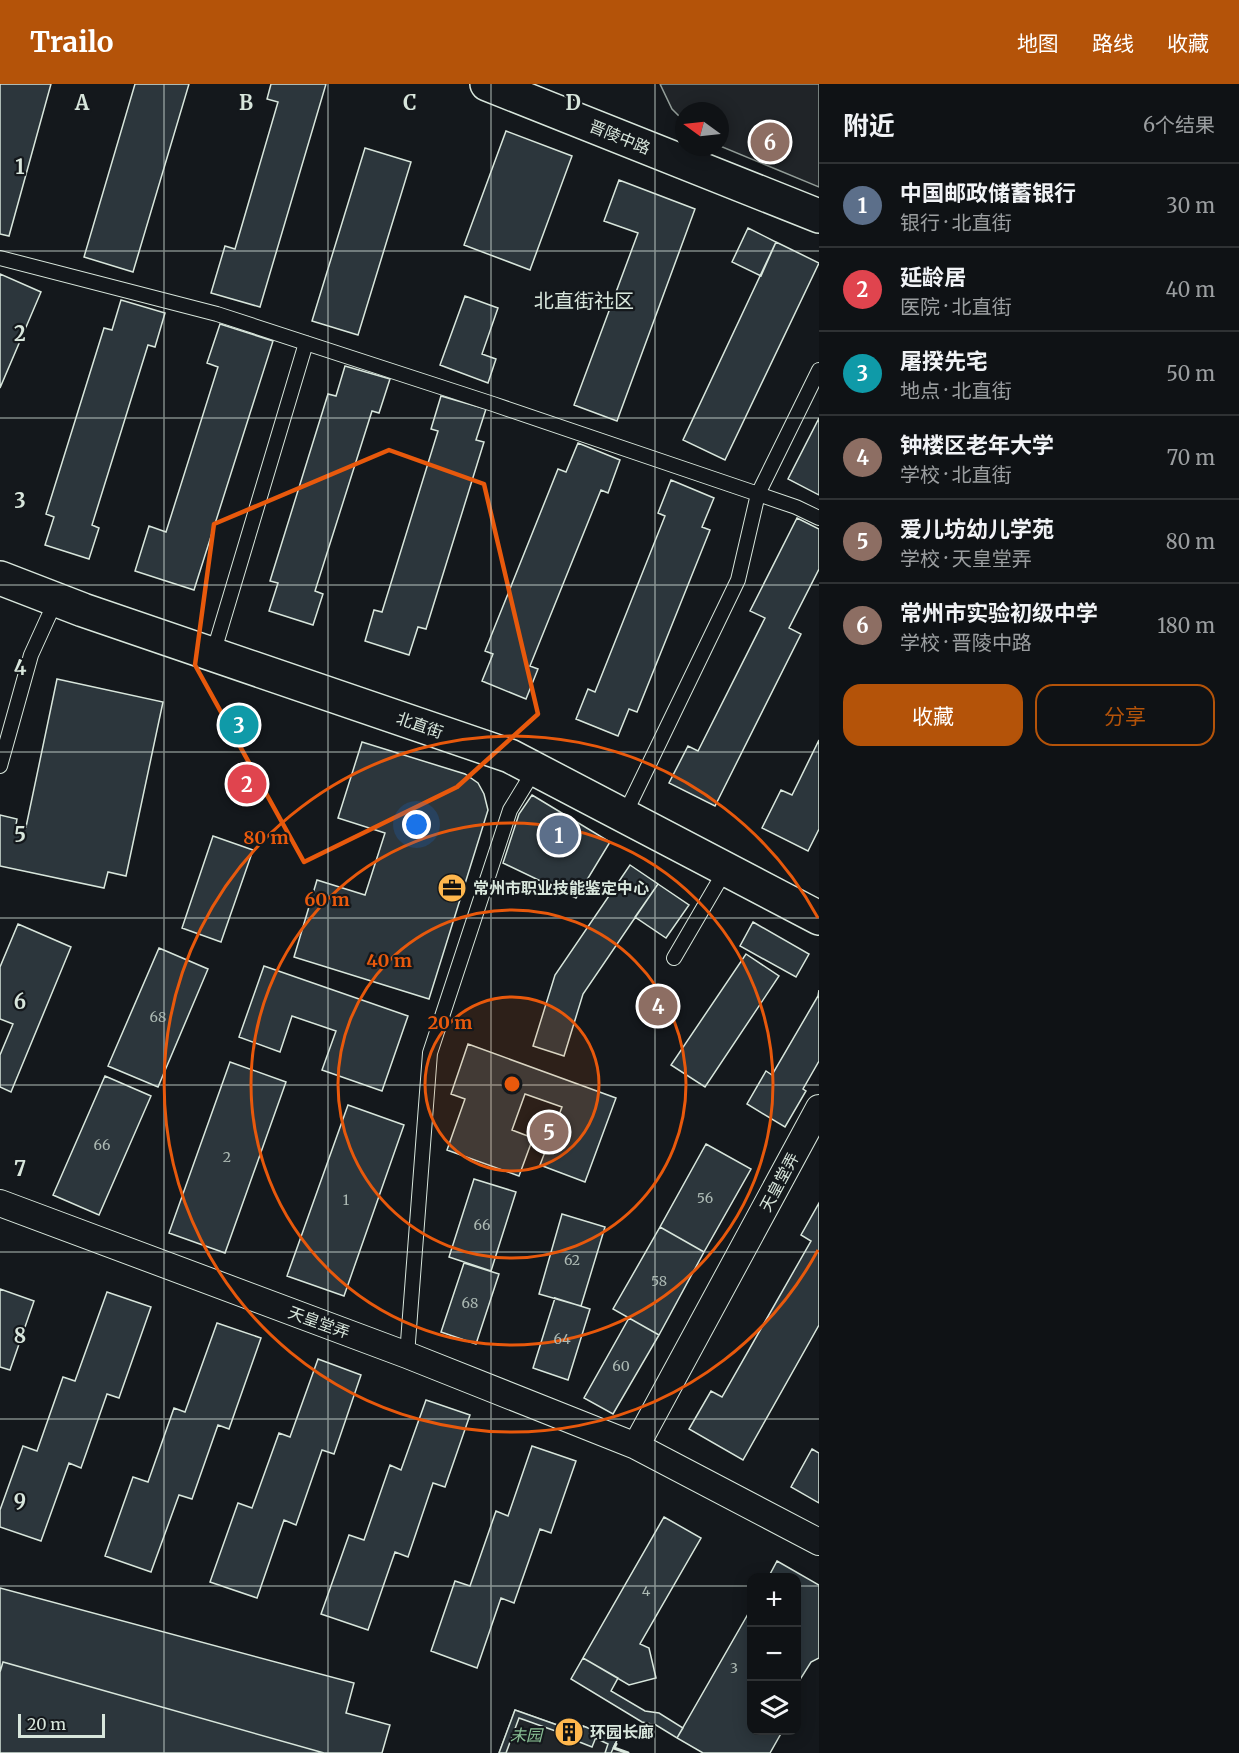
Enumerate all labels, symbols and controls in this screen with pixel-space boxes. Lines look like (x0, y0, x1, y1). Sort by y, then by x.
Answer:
text: Trailo (30, 24, 114, 60)
text: 地图 (1017, 30, 1059, 57)
text: 路线 (1092, 30, 1134, 57)
text: 收藏 (1167, 30, 1209, 57)
text: A (74, 90, 90, 115)
text: B (239, 90, 253, 115)
text: C (403, 90, 417, 115)
text: D (565, 90, 581, 115)
north arrow (675, 102, 729, 156)
text: 附近 (843, 109, 895, 142)
text: 6个结果 (1143, 112, 1215, 137)
street label: 晋陵中路 (587, 116, 653, 158)
pin: 6 (750, 120, 790, 164)
text: 1 (15, 154, 25, 179)
text: 中国邮政储蓄银行 (900, 179, 1076, 207)
text: 1 (858, 193, 867, 218)
text: 30 m (1166, 193, 1215, 218)
text: 银行 · 北直街 (900, 210, 1012, 235)
text: 延龄居 (900, 263, 966, 291)
text: 2 (857, 277, 868, 302)
text: 40 m (1165, 277, 1215, 302)
district label: 北直街社区 (534, 288, 634, 313)
text: 医院 · 北直街 (900, 294, 1012, 319)
text: 2 (14, 321, 26, 346)
text: 屠揆先宅 (900, 347, 988, 375)
text: 3 (857, 361, 868, 386)
text: 50 m (1166, 361, 1215, 386)
text: 地点 · 北直街 (900, 378, 1012, 403)
text: 钟楼区老年大学 (900, 431, 1054, 459)
text: 4 (856, 445, 869, 470)
text: 70 m (1167, 445, 1215, 470)
text: 学校 · 北直街 (900, 462, 1012, 487)
text: 3 (14, 488, 26, 513)
text: 爱儿坊幼儿学苑 (900, 515, 1054, 543)
text: 5 (857, 529, 868, 554)
text: 80 m (1166, 529, 1215, 554)
text: 学校 · 天皇堂弄 (900, 546, 1032, 571)
text: 常州市实验初级中学 (900, 599, 1098, 627)
text: 6 (856, 613, 869, 638)
text: 180 m (1157, 613, 1215, 638)
text: 学校 · 晋陵中路 (900, 630, 1032, 655)
text: 4 (14, 655, 27, 680)
button: 收藏 (843, 684, 1023, 746)
button: 分享 (1035, 684, 1215, 746)
pin: 3 (220, 702, 258, 748)
street label: 北直街 (394, 708, 446, 742)
pin: 2 (228, 762, 266, 806)
your location (402, 810, 431, 839)
pin: 1 (540, 812, 578, 858)
text: 5 (14, 822, 26, 847)
text: 80 m (243, 826, 289, 849)
office icon: 常州市职业技能鉴定中心 (436, 872, 468, 904)
place label: 常州市职业技能鉴定中心 (473, 878, 649, 898)
text: 60 m (304, 888, 350, 911)
text: 40 m (366, 949, 412, 972)
pin: 4 (638, 984, 678, 1028)
text: 6 (14, 989, 26, 1014)
house number: 68 (150, 1008, 166, 1026)
text: 20 m (428, 1011, 472, 1034)
centre of rings (502, 1074, 522, 1094)
pin: 5 (530, 1110, 568, 1154)
house number: 66 (94, 1136, 110, 1154)
house number: 2 (223, 1148, 231, 1166)
street label: 天皇堂弄 (755, 1149, 803, 1215)
text: 7 (14, 1156, 26, 1181)
house number: 56 (697, 1189, 713, 1207)
house number: 1 (343, 1191, 349, 1209)
house number: 66 (474, 1216, 490, 1234)
house number: 62 (564, 1251, 580, 1269)
house number: 58 (651, 1272, 667, 1290)
house number: 68 (462, 1294, 478, 1312)
street label: 天皇堂弄 (286, 1302, 352, 1342)
text: 8 (14, 1323, 26, 1348)
house number: 64 (553, 1330, 571, 1348)
house number: 60 (612, 1357, 630, 1375)
text: 9 (14, 1489, 26, 1514)
map controls (747, 1573, 801, 1735)
button: + (747, 1573, 801, 1627)
house number: 4 (642, 1582, 651, 1600)
button: − (747, 1627, 801, 1681)
house number: 3 (730, 1659, 738, 1677)
button: layers (747, 1681, 801, 1735)
scale bar (18, 1711, 105, 1738)
text: 20 m (27, 1714, 66, 1734)
building icon: 环园长廊 (553, 1716, 585, 1748)
place label: 环园长廊 (590, 1722, 654, 1742)
park label: 未园 (510, 1725, 544, 1745)

